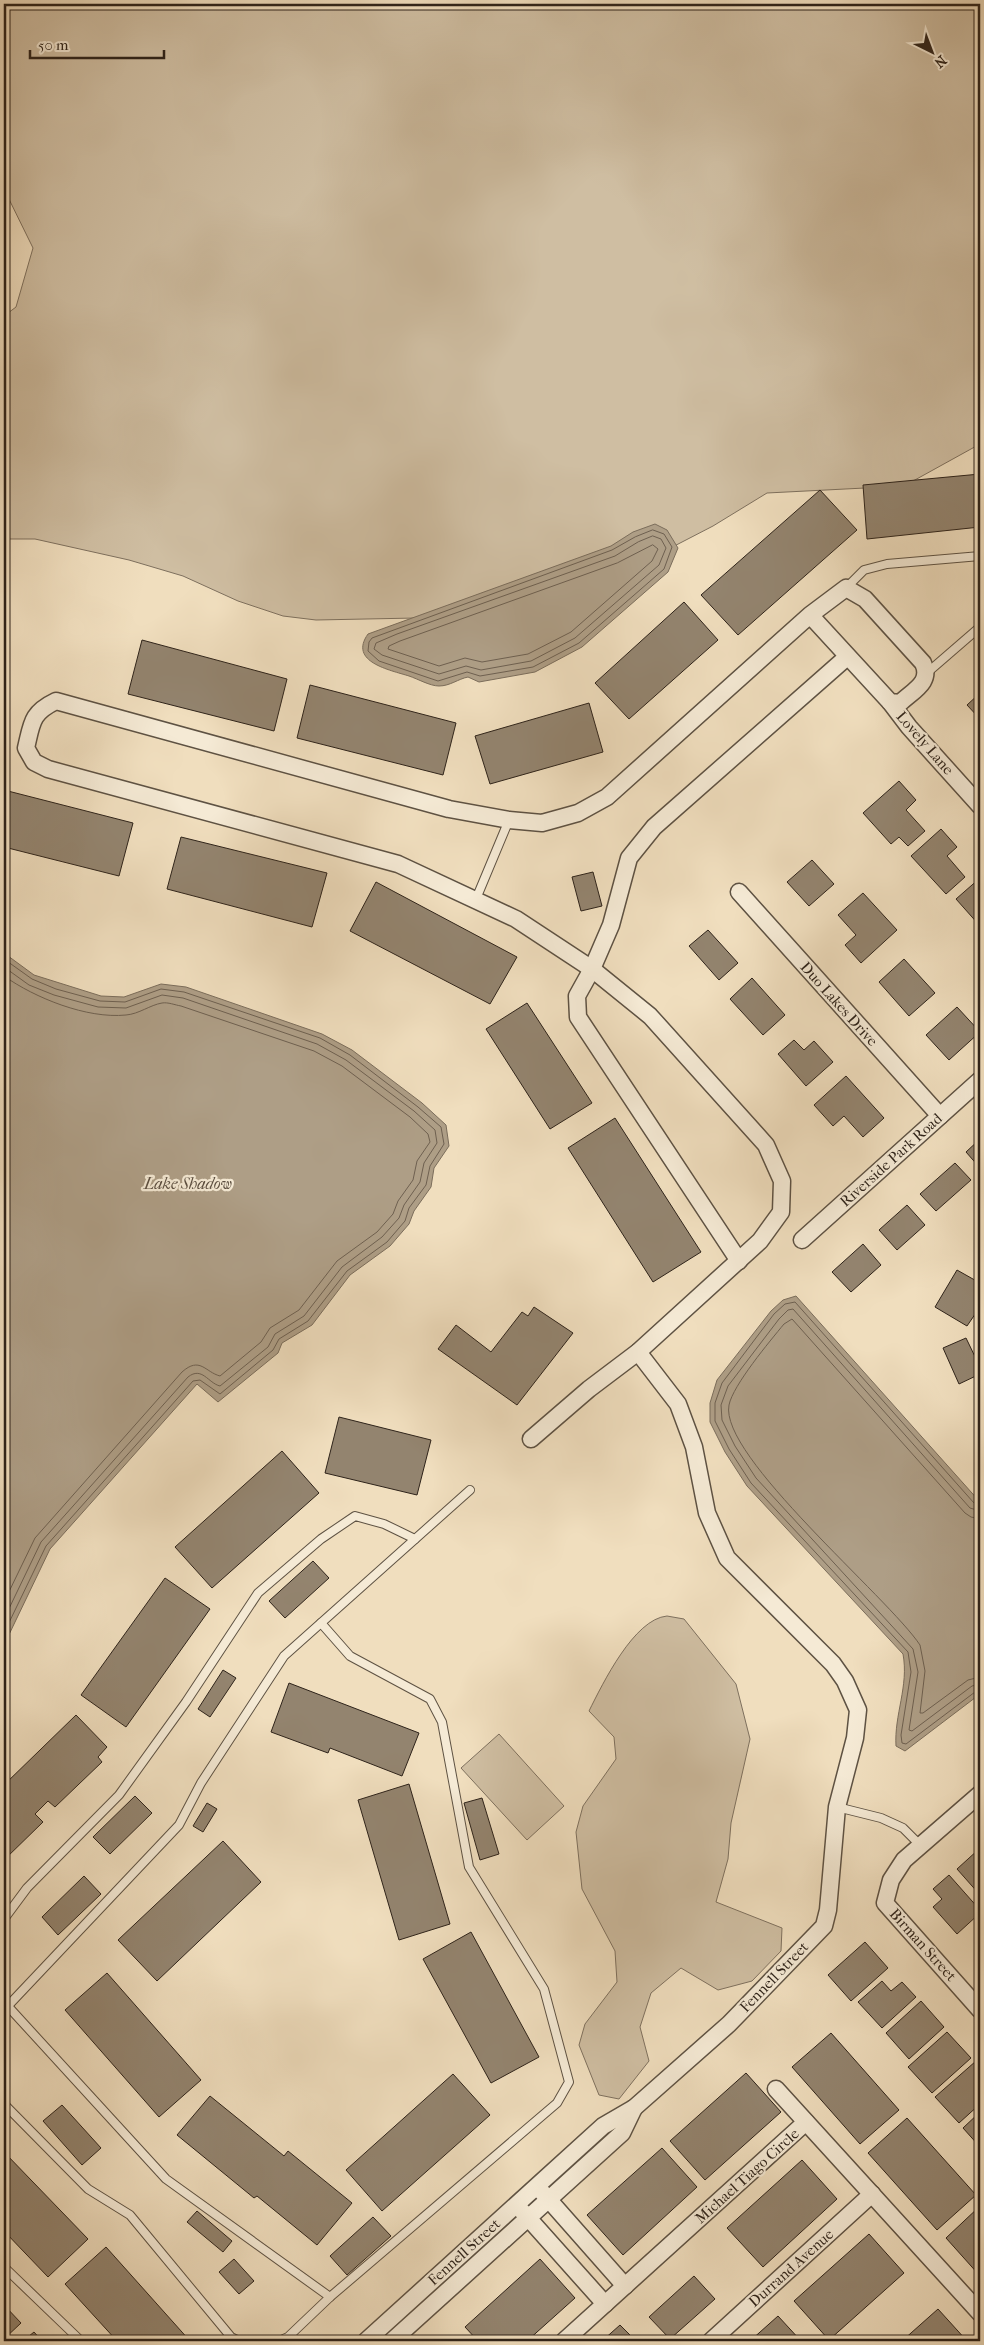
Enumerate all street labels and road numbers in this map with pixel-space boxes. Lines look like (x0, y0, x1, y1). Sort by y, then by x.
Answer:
street label: Lovely Lane (893, 708, 958, 779)
street label: Duo Lakes Drive (797, 958, 882, 1050)
street label: Riverside Park Road (836, 1109, 946, 1211)
street label: Birman Street (886, 1905, 961, 1985)
street label: Fennell Street (736, 1937, 813, 2016)
street label: Michael Tiago Circle (691, 2124, 803, 2227)
street label: Fennell Street (424, 2214, 504, 2289)
street label: Durrand Avenue (745, 2225, 838, 2311)

